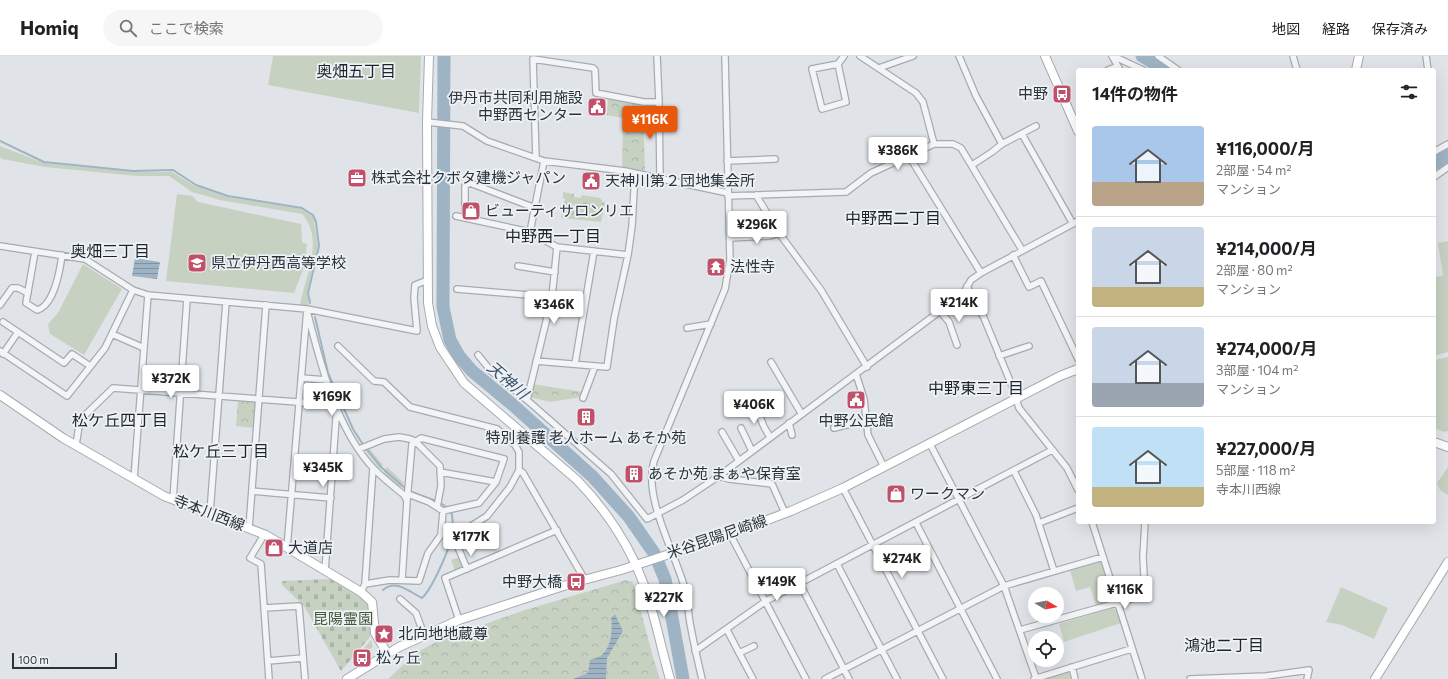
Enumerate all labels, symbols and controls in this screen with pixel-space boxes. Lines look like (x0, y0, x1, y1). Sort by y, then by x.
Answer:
search box (103, 10, 383, 46)
text: Homiq (20, 16, 79, 39)
icon: search (117, 17, 139, 39)
text: ここで検索 (149, 19, 224, 37)
text: 地図 (1272, 20, 1300, 37)
text: 経路 (1322, 20, 1350, 37)
text: 保存済み (1372, 20, 1428, 37)
district label: 奥畑五丁目 (316, 61, 396, 80)
icon: filters (1398, 81, 1420, 103)
bus stop icon: 中野 (1051, 83, 1073, 105)
text: 14件の物件 (1092, 83, 1178, 104)
place label: 中野 (1018, 84, 1048, 102)
place label: 伊丹市共同利用施設 中野西センター (448, 88, 583, 123)
public building icon: 伊丹市共同利用施設 中野西センター (586, 96, 608, 118)
pin: ¥116K (622, 106, 678, 140)
text: ¥116K (631, 111, 669, 127)
pin: ¥386K (870, 137, 926, 171)
text: ¥116,000/月 (1216, 138, 1315, 159)
text: ¥386K (877, 142, 919, 158)
icon: home (1124, 142, 1172, 190)
text: 2部屋 · 54 m² (1216, 162, 1292, 178)
office icon: 株式会社クボタ建機ジャパン (346, 167, 368, 189)
place label: 株式会社クボタ建機ジャパン (371, 168, 566, 186)
public building icon: 天神川第２団地集会所 (580, 170, 602, 192)
place label: 天神川第２団地集会所 (605, 171, 755, 189)
text: マンション (1216, 181, 1281, 197)
shop icon: ビューティサロンリエ (460, 200, 482, 222)
place label: ビューティサロンリエ (485, 201, 634, 219)
district label: 中野西二丁目 (845, 208, 941, 227)
pin: ¥296K (729, 211, 785, 245)
text: ¥296K (737, 216, 777, 232)
district label: 中野西一丁目 (505, 226, 601, 245)
text: ¥214,000/月 (1216, 238, 1317, 259)
district label: 奥畑三丁目 (70, 241, 150, 260)
icon: home (1124, 243, 1172, 291)
school or university icon: 県立伊丹西高等学校 (186, 252, 208, 274)
place label: 県立伊丹西高等学校 (211, 253, 346, 271)
temple icon: 法性寺 (705, 256, 727, 278)
place label: 法性寺 (730, 257, 775, 275)
text: 2部屋 · 80 m² (1216, 262, 1293, 278)
text: マンション (1216, 281, 1281, 297)
pin: ¥214K (931, 289, 987, 323)
pin: ¥346K (526, 291, 582, 325)
text: ¥214K (940, 294, 978, 310)
text: ¥346K (533, 296, 575, 312)
text: ¥274,000/月 (1216, 338, 1317, 359)
icon: home (1124, 343, 1172, 391)
water label: 天神川 (484, 357, 534, 404)
text: 3部屋 · 104 m² (1216, 362, 1298, 378)
pin: ¥372K (143, 365, 199, 399)
text: ¥372K (151, 370, 191, 386)
district label: 中野東三丁目 (928, 378, 1024, 397)
text: マンション (1216, 381, 1281, 397)
pin: ¥169K (304, 383, 360, 417)
text: ¥169K (312, 388, 352, 404)
public building icon: 中野公民館 (845, 389, 867, 411)
pin: ¥406K (726, 391, 782, 425)
text: ¥406K (733, 396, 775, 412)
building icon: 特別養護 老人ホーム あそか苑 (575, 406, 597, 428)
district label: 松ケ丘四丁目 (72, 410, 168, 429)
place label: 中野公民館 (818, 411, 894, 429)
place label: 特別養護 老人ホーム あそか苑 (486, 428, 686, 446)
text: ¥227,000/月 (1216, 438, 1316, 459)
district label: 松ケ丘三丁目 (173, 441, 269, 460)
icon: home (1124, 443, 1172, 491)
pin: ¥345K (295, 454, 351, 488)
text: ¥345K (303, 459, 343, 475)
text: 5部屋 · 118 m² (1216, 462, 1296, 478)
building icon: あそか苑 まぁや保育室 (623, 463, 645, 485)
place label: あそか苑 まぁや保育室 (648, 464, 801, 482)
text: 寺本川西線 (1216, 481, 1281, 497)
shop icon: ワークマン (885, 483, 907, 505)
place label: ワークマン (910, 484, 985, 502)
street label: 寺本川西線 (171, 490, 248, 534)
street label: 米谷昆陽尼崎線 (664, 510, 769, 562)
pin: ¥177K (443, 523, 499, 557)
text: ¥177K (452, 528, 490, 544)
shop icon: 大道店 (263, 537, 285, 559)
place label: 大道店 (288, 538, 333, 556)
pin: ¥274K (874, 545, 930, 579)
text: ¥274K (882, 550, 922, 566)
pin: ¥149K (749, 568, 805, 602)
bus stop icon: 中野大橋 (565, 571, 587, 593)
place label: 中野大橋 (502, 572, 562, 590)
text: ¥149K (757, 573, 797, 589)
pin: ¥116K (1097, 576, 1153, 610)
text: ¥116K (1106, 581, 1144, 597)
pin: ¥227K (636, 584, 692, 618)
north arrow (1028, 587, 1064, 623)
map controls (1028, 587, 1064, 667)
text: ¥227K (644, 589, 684, 605)
park label: 昆陽霊園 (313, 609, 373, 627)
place icon: 北向地地蔵尊 (373, 623, 395, 645)
place label: 北向地地蔵尊 (398, 624, 488, 642)
button: locate (1028, 631, 1064, 667)
district label: 鴻池二丁目 (1184, 635, 1264, 654)
bus stop icon: 松ヶ丘 (351, 647, 373, 669)
place label: 松ヶ丘 (376, 648, 421, 666)
scale bar (12, 651, 117, 670)
text: 100 m (18, 653, 49, 666)

